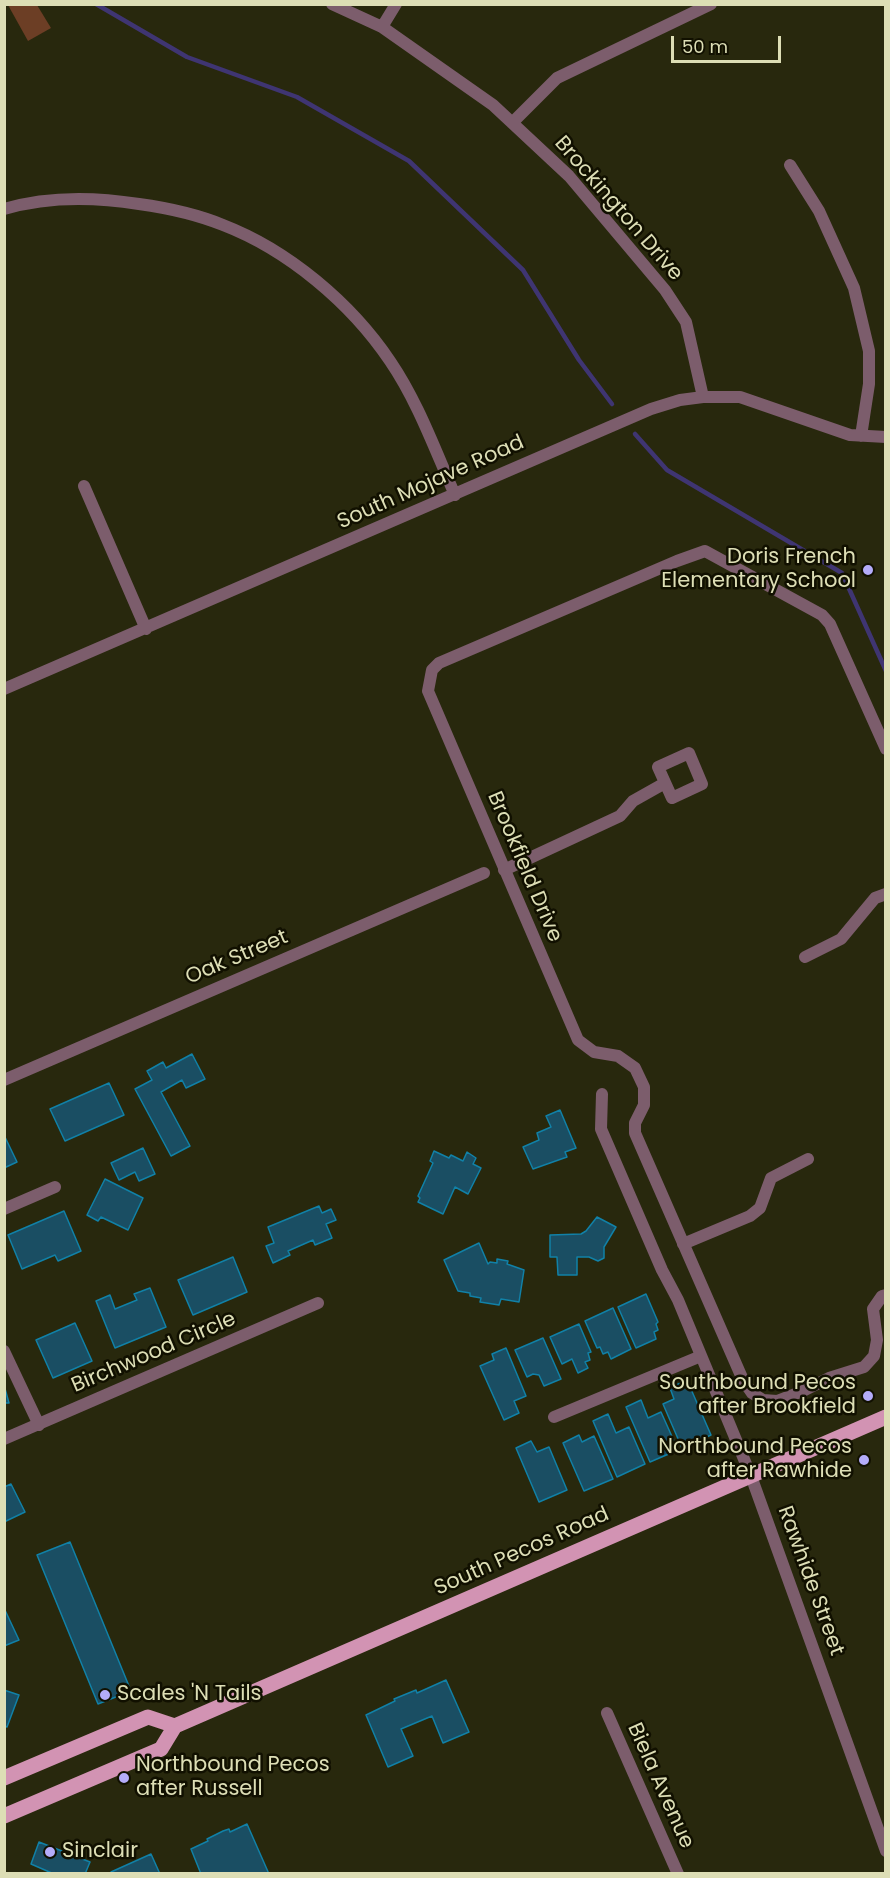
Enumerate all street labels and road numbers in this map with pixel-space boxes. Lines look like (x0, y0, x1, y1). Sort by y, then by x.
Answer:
street label: Brockington Drive (548, 132, 688, 286)
street label: South Mojave Road (334, 430, 528, 536)
street label: Brookfield Drive (481, 788, 567, 946)
street label: Oak Street (182, 925, 292, 991)
street label: Birchwood Circle (68, 1307, 240, 1399)
street label: South Pecos Road (431, 1502, 613, 1602)
street label: Rawhide Street (771, 1503, 849, 1659)
street label: Biela Avenue (621, 1719, 699, 1853)

